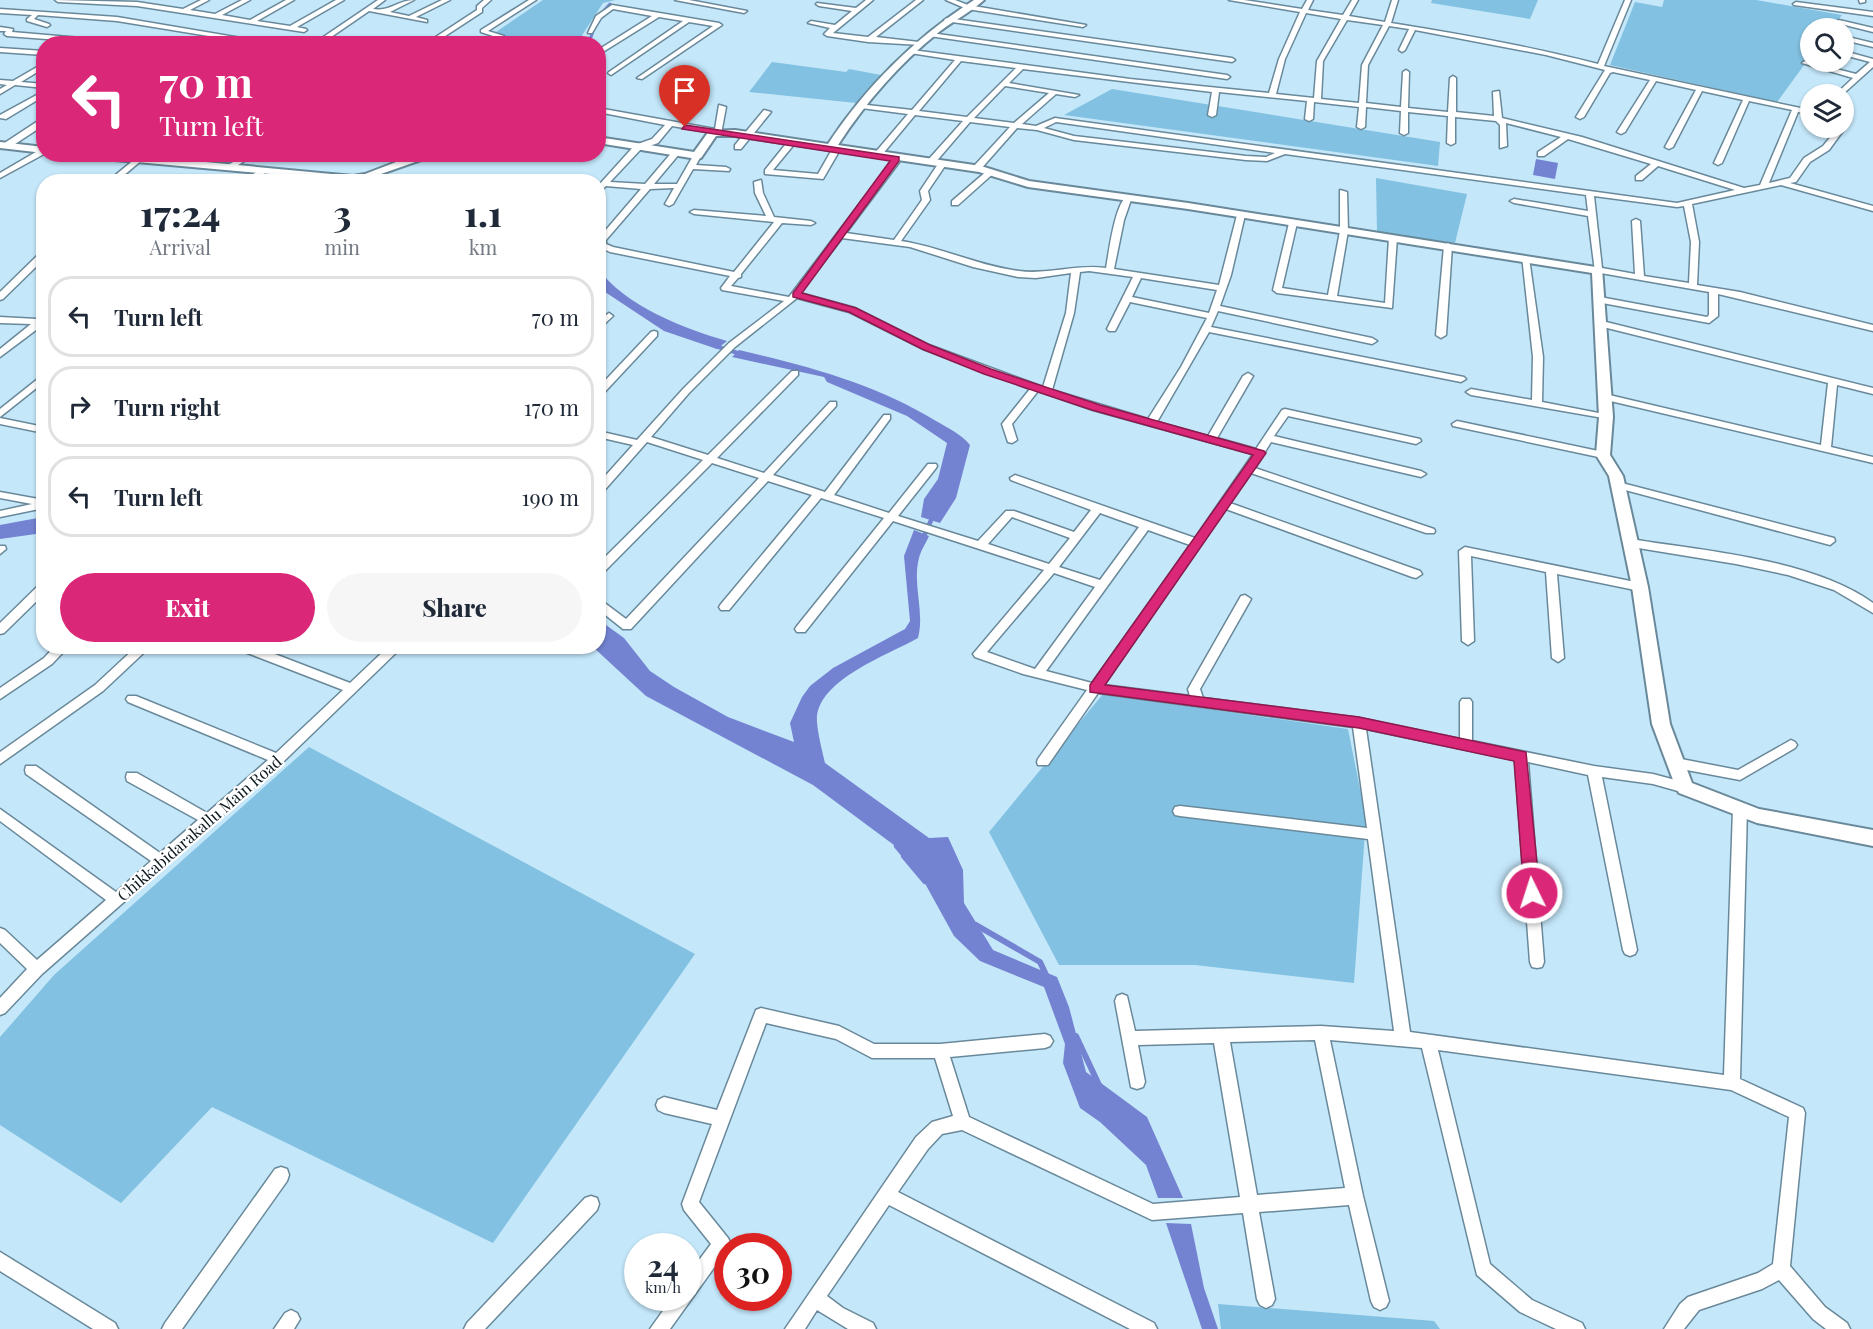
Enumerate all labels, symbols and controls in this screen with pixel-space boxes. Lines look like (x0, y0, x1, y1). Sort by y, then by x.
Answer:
map controls (1800, 18, 1854, 138)
button: search (1800, 18, 1854, 72)
text: 70 m (159, 53, 253, 109)
icon: left (60, 60, 138, 138)
pin (659, 65, 710, 127)
icon: arrive (668, 74, 701, 107)
button: layers (1800, 84, 1854, 138)
text: Turn left (159, 107, 263, 143)
text: 17:24 (140, 188, 220, 236)
text: 3 (333, 188, 351, 236)
text: 1.1 (464, 188, 502, 236)
text: Arrival (149, 233, 211, 260)
text: min (325, 233, 360, 260)
text: km (469, 233, 497, 260)
icon: left (63, 300, 96, 333)
text: Turn left (114, 302, 203, 332)
text: 70 m (532, 302, 579, 332)
icon: right (63, 390, 96, 423)
text: Turn right (114, 392, 220, 422)
text: 170 m (524, 392, 579, 422)
icon: left (63, 480, 96, 513)
text: Turn left (114, 482, 203, 512)
text: 190 m (521, 482, 579, 512)
button: Exit (60, 573, 315, 642)
button: Share (327, 573, 582, 642)
street label: Chikkabidarakallu Main Road (112, 751, 286, 905)
position arrow (1500, 861, 1564, 925)
speed limit sign: 30 (714, 1233, 792, 1311)
text: 24 (647, 1245, 679, 1285)
text: km/h (645, 1277, 681, 1297)

